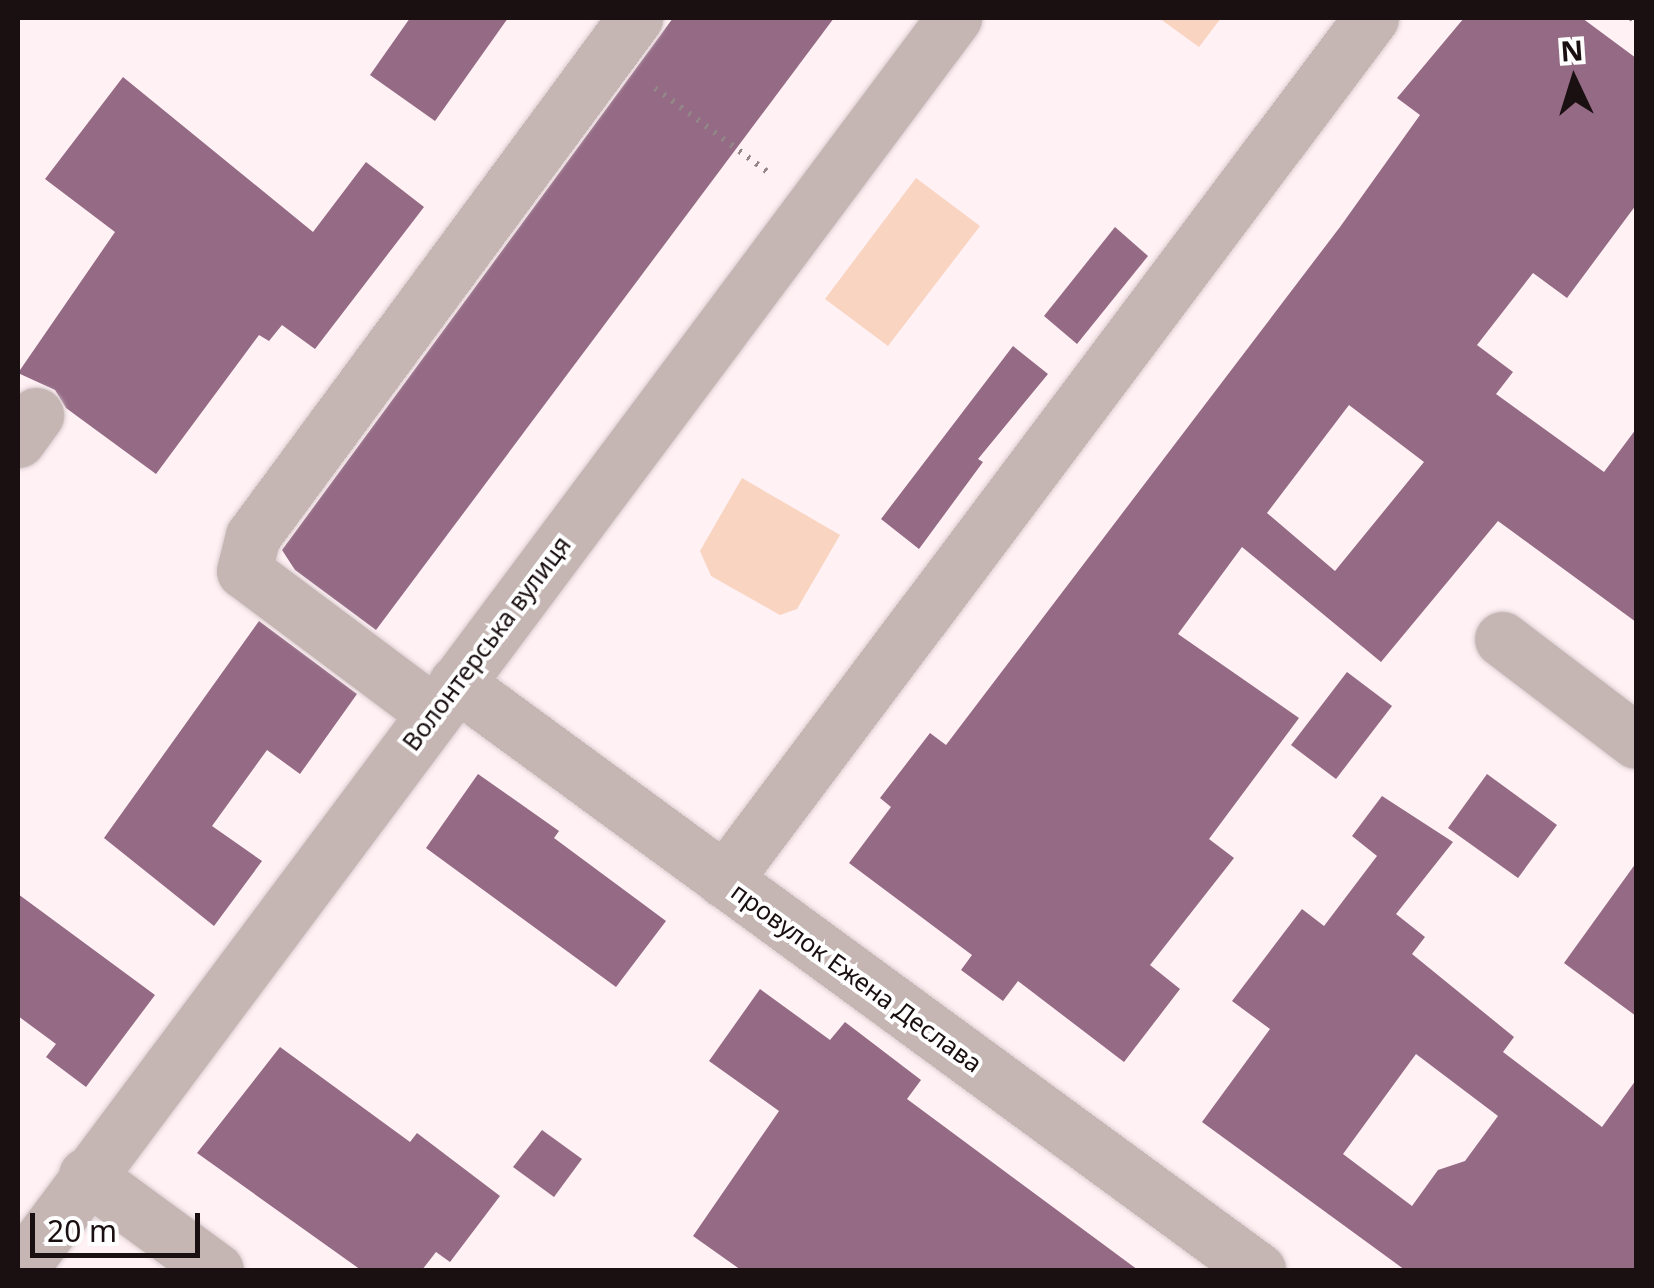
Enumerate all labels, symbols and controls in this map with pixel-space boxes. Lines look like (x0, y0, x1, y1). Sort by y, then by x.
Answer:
north arrow (1524, 30, 1624, 130)
text: N (1559, 30, 1585, 70)
street label: Волонтерська вулиця (396, 530, 576, 756)
street label: провулок Ежена Деслава (726, 876, 988, 1078)
scale bar (35, 1193, 205, 1255)
text: 20 m (47, 1210, 117, 1251)

